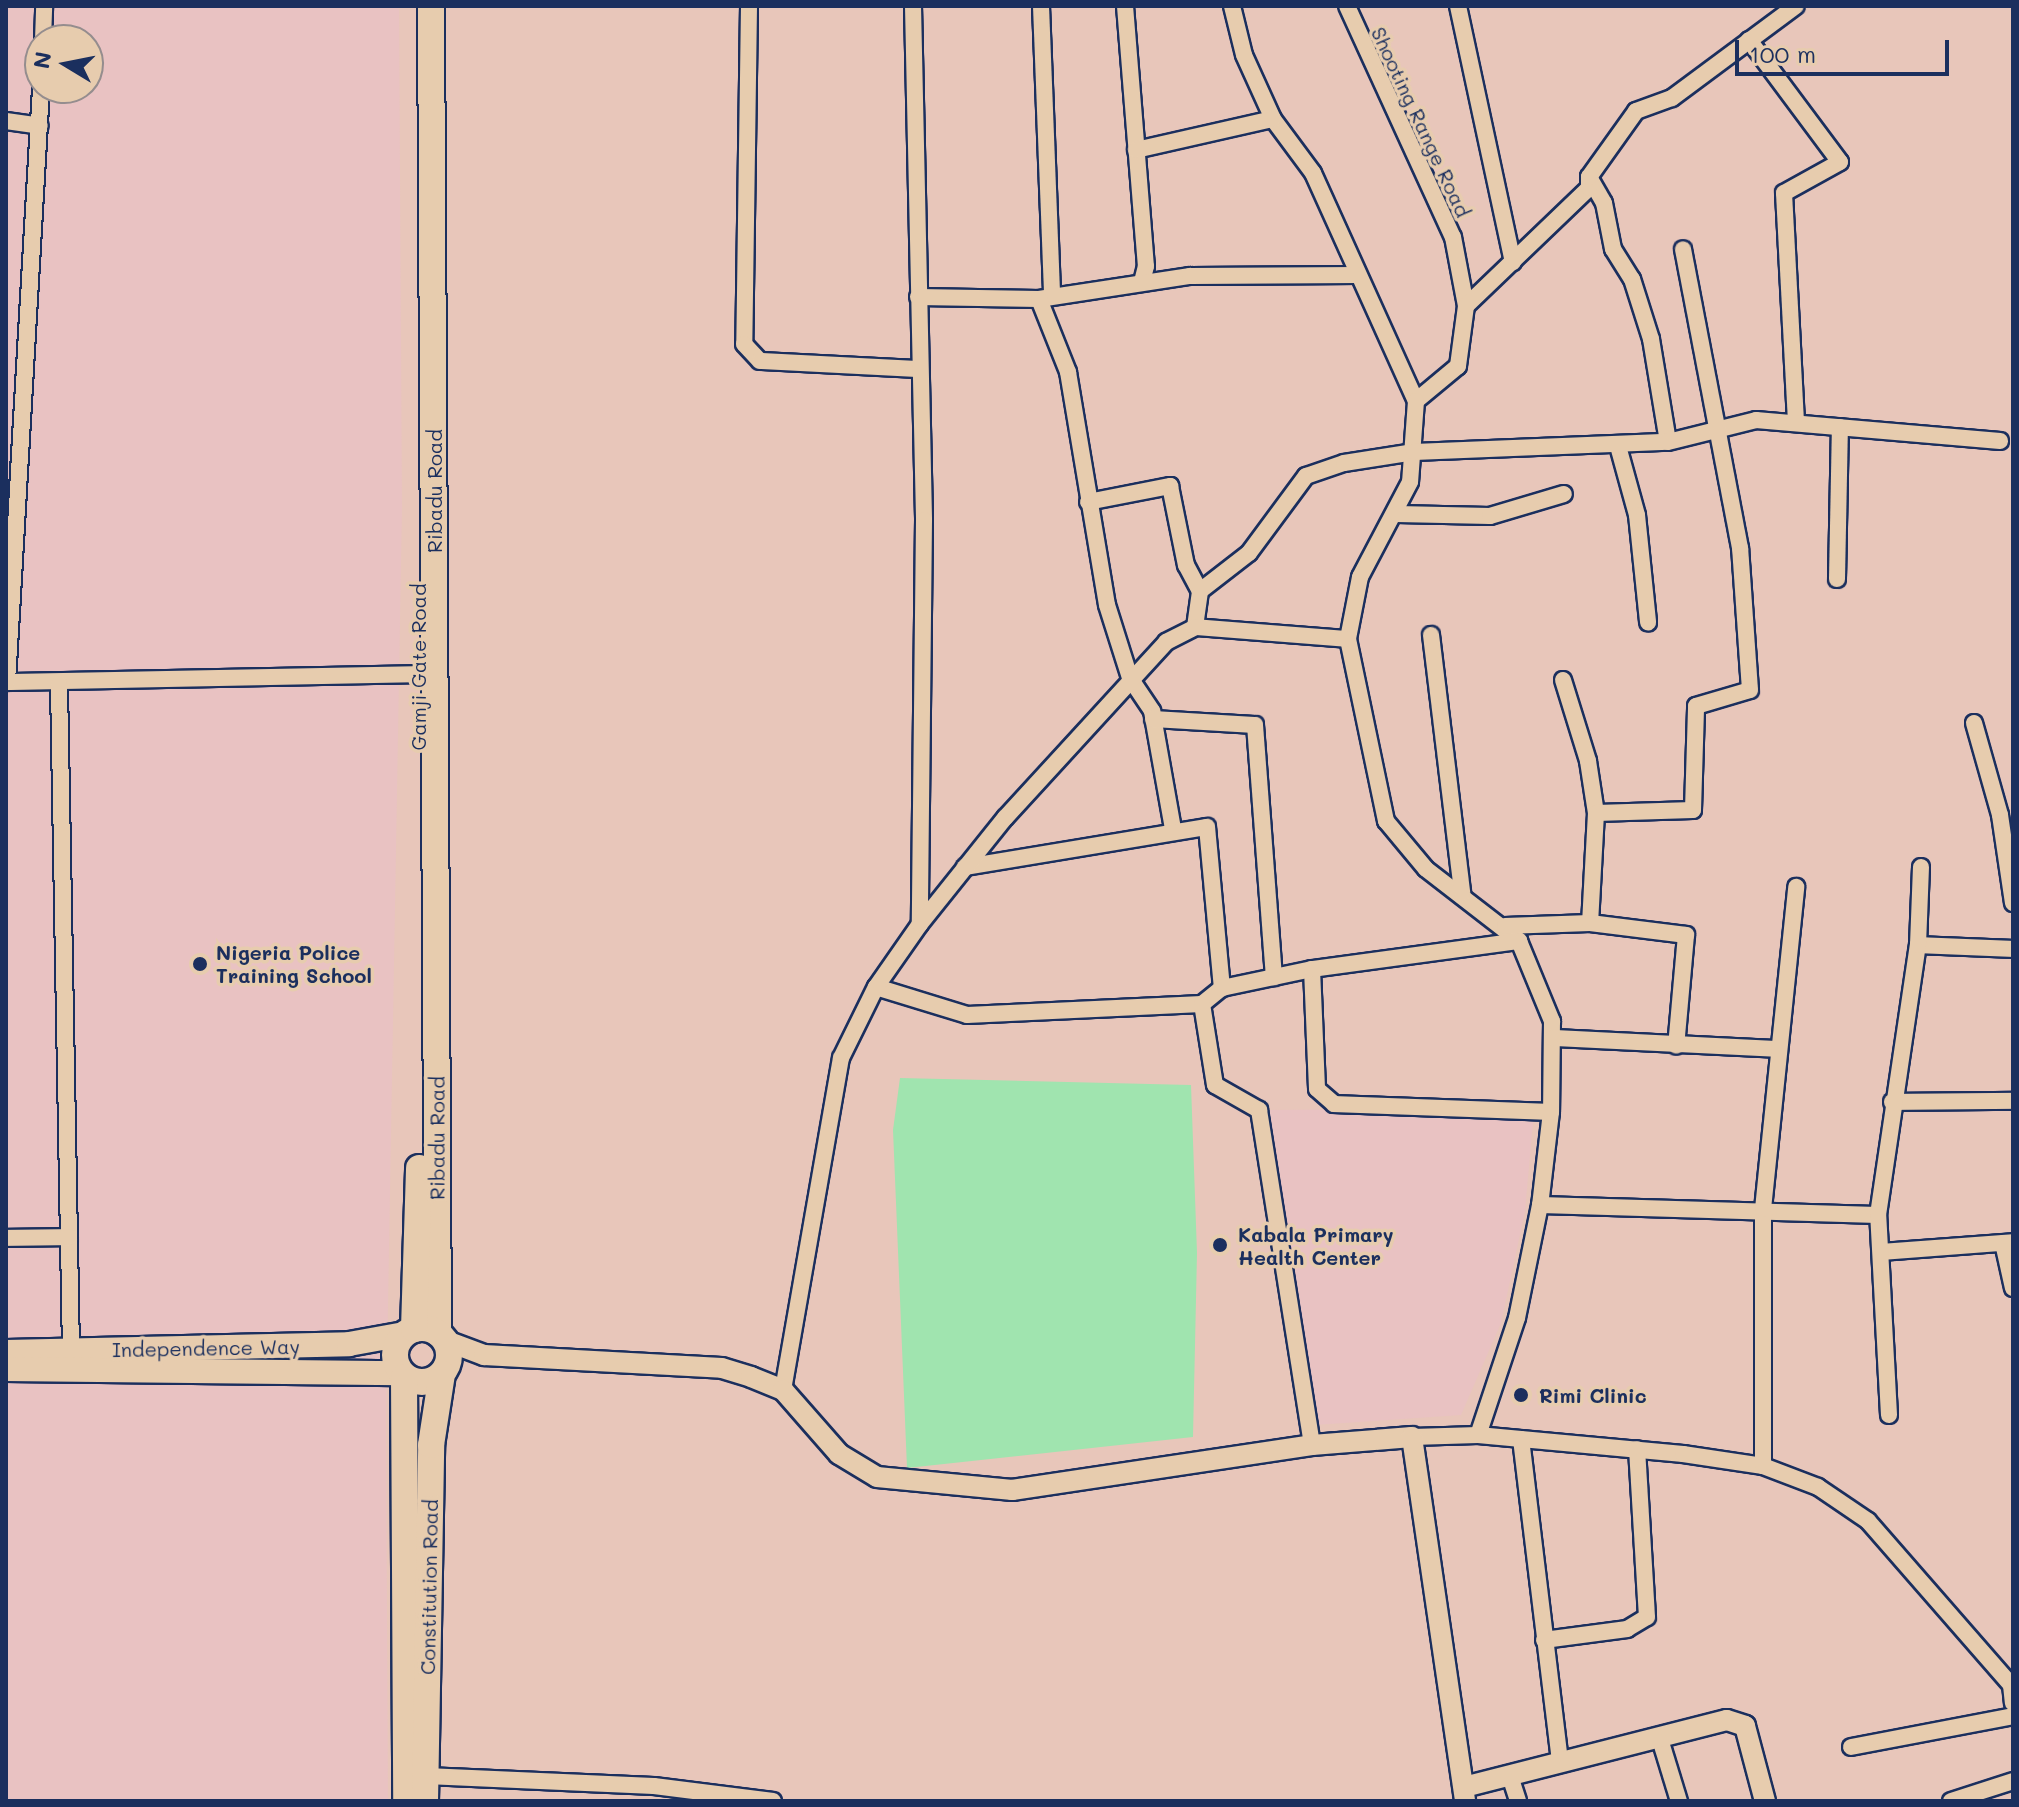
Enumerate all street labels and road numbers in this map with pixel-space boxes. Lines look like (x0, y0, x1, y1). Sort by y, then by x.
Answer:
street label: Shooting Range Road (1366, 23, 1476, 221)
street label: Ribadu Road (422, 429, 446, 553)
street label: Gamji Gate Road (406, 583, 430, 751)
street label: Ribadu Road (425, 1076, 449, 1200)
street label: Independence Way (112, 1334, 300, 1362)
street label: Constitution Road (415, 1499, 443, 1675)

